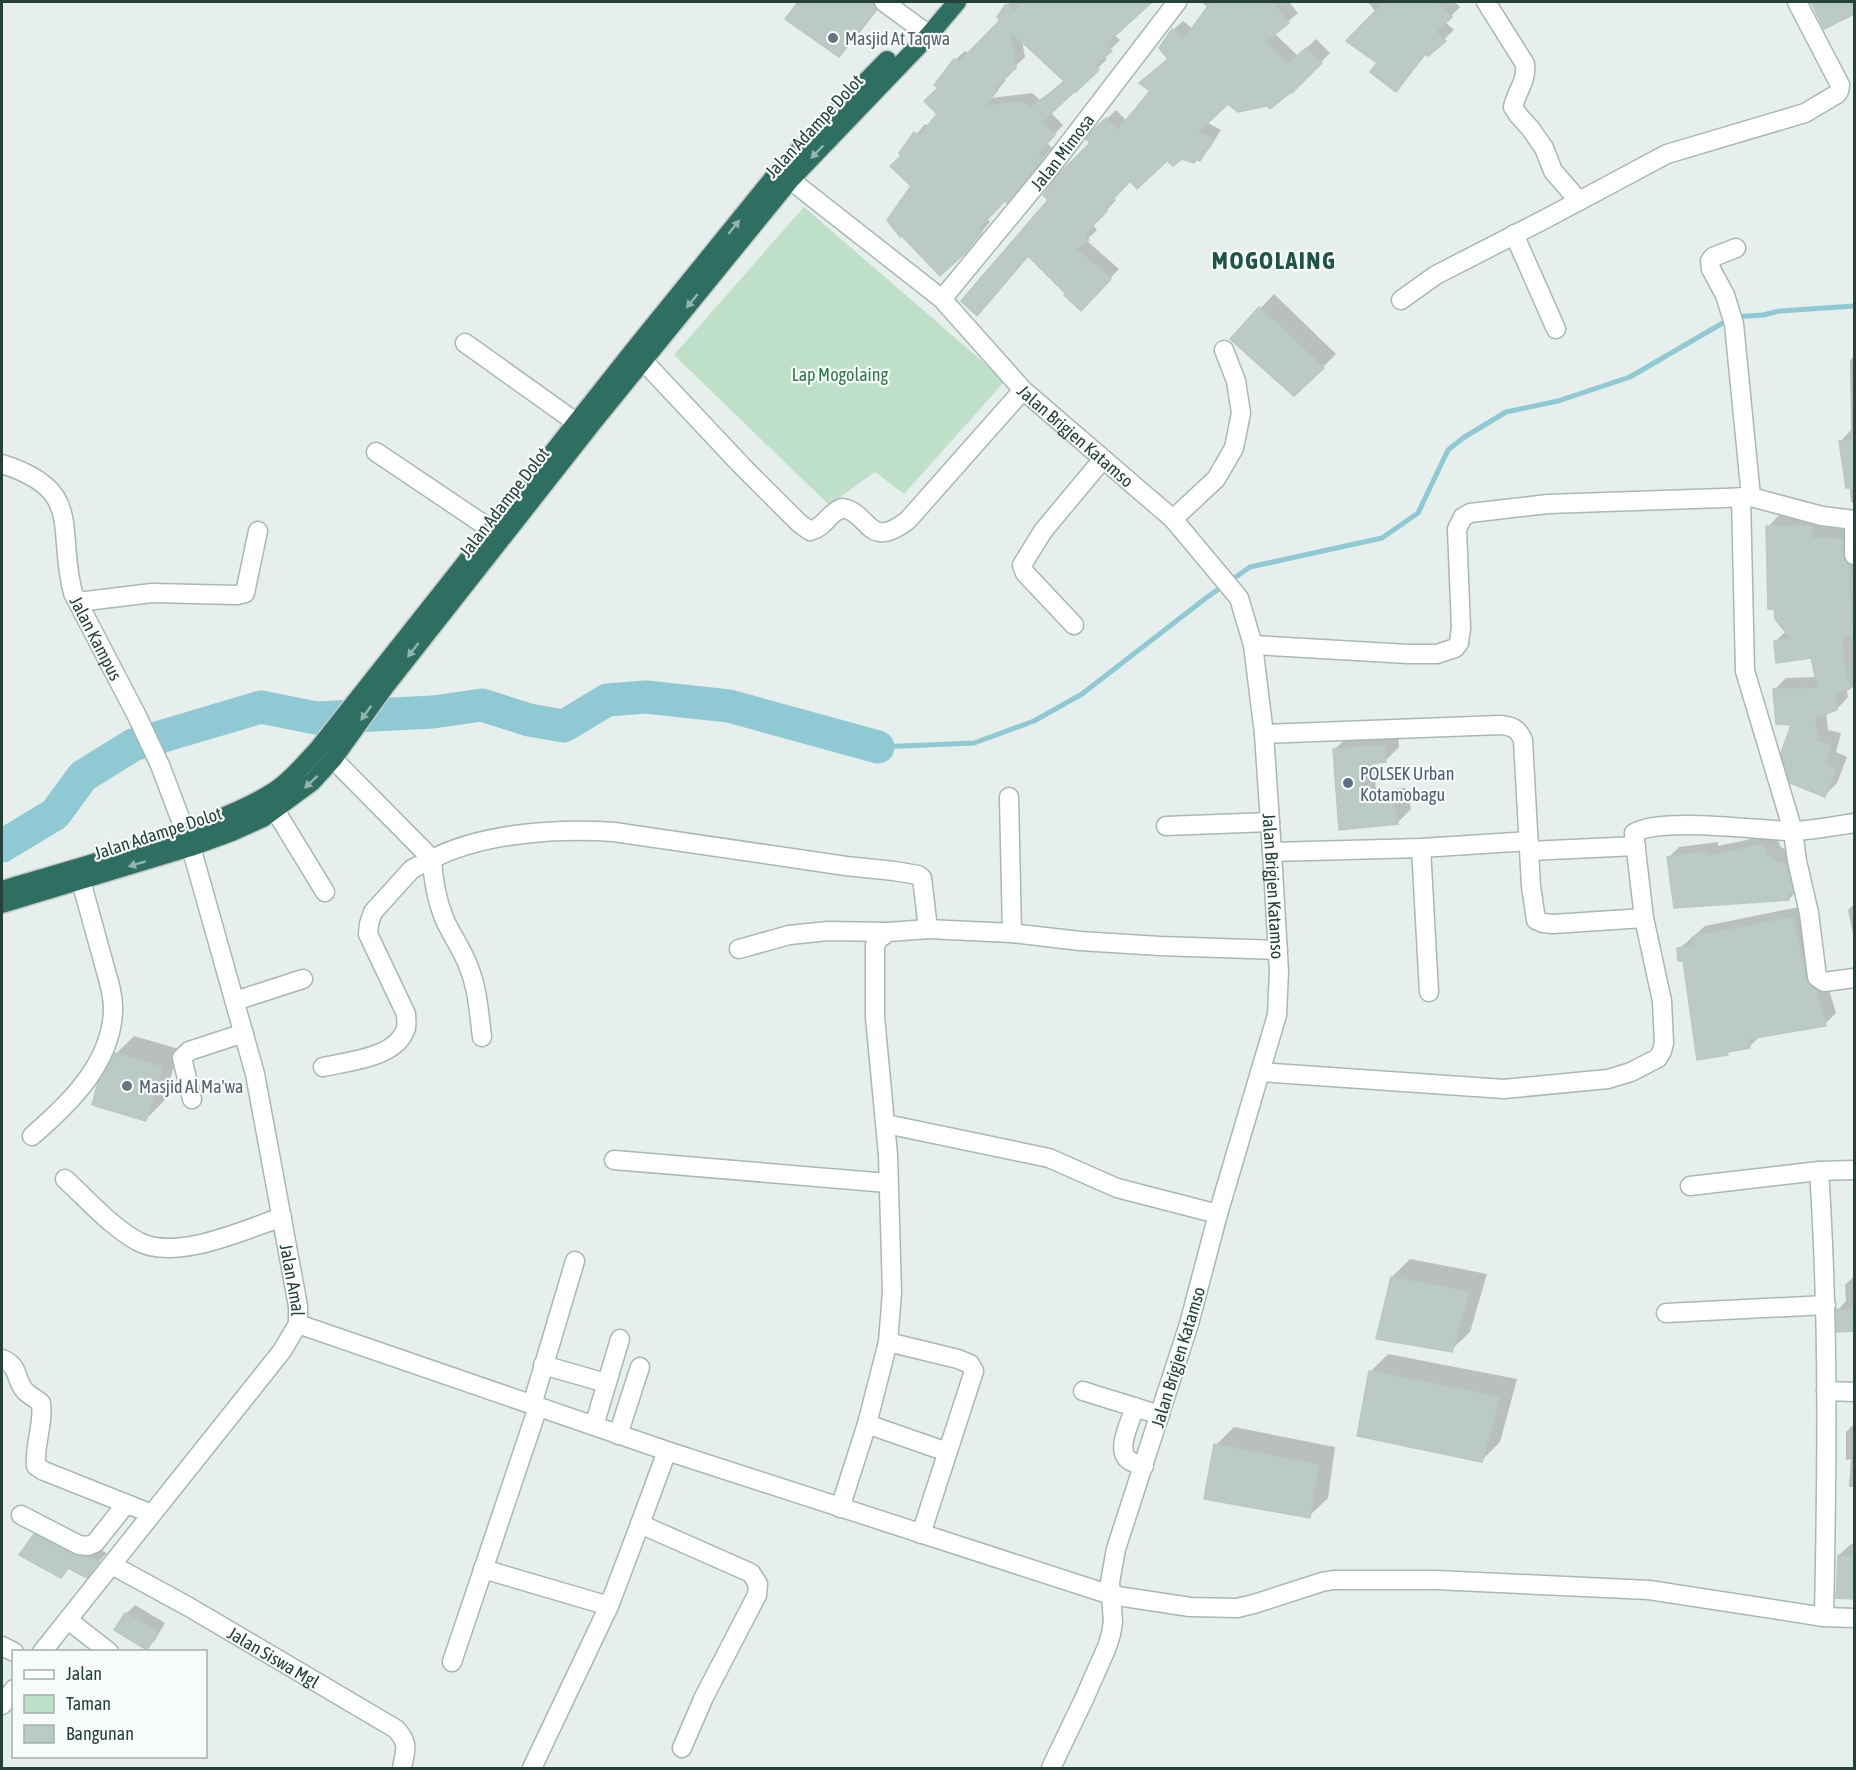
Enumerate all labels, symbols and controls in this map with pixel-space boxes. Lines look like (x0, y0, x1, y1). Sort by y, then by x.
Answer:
place label: Masjid At Taqwa (845, 28, 950, 49)
marker: Masjid At Taqwa (826, 31, 840, 45)
street label: Jalan Adampe Dolot (761, 70, 867, 182)
street label: Jalan Mimosa (1026, 109, 1098, 194)
one-way arrow (810, 144, 824, 159)
one-way arrow (727, 219, 740, 235)
district label: MOGOLAING (1212, 247, 1336, 274)
one-way arrow (686, 293, 699, 309)
park label: Lap Mogolaing (792, 364, 888, 385)
street label: Jalan Brigjen Katamso (1013, 381, 1138, 491)
street label: Jalan Adampe Dolot (455, 443, 553, 561)
street label: Jalan Kampus (66, 593, 127, 684)
one-way arrow (408, 643, 420, 658)
one-way arrow (360, 704, 372, 720)
place label: POLSEK Urban Kotamobagu (1360, 763, 1454, 805)
one-way arrow (304, 775, 319, 789)
marker: POLSEK Urban Kotamobagu (1341, 776, 1355, 790)
street label: Jalan Adampe Dolot (91, 802, 225, 864)
street label: Jalan Brigjen Katamso (1259, 813, 1289, 960)
one-way arrow (128, 860, 146, 869)
place label: Masjid Al Ma'wa (139, 1076, 243, 1097)
marker: Masjid Al Ma'wa (120, 1079, 134, 1093)
street label: Jalan Amal (276, 1242, 309, 1317)
street label: Jalan Brigjen Katamso (1147, 1284, 1209, 1430)
street label: Jalan Siswa Mgl (224, 1622, 323, 1692)
legend (12, 1650, 207, 1758)
text: Jalan (66, 1663, 102, 1684)
text: Taman (66, 1693, 111, 1714)
text: Bangunan (66, 1723, 134, 1744)

